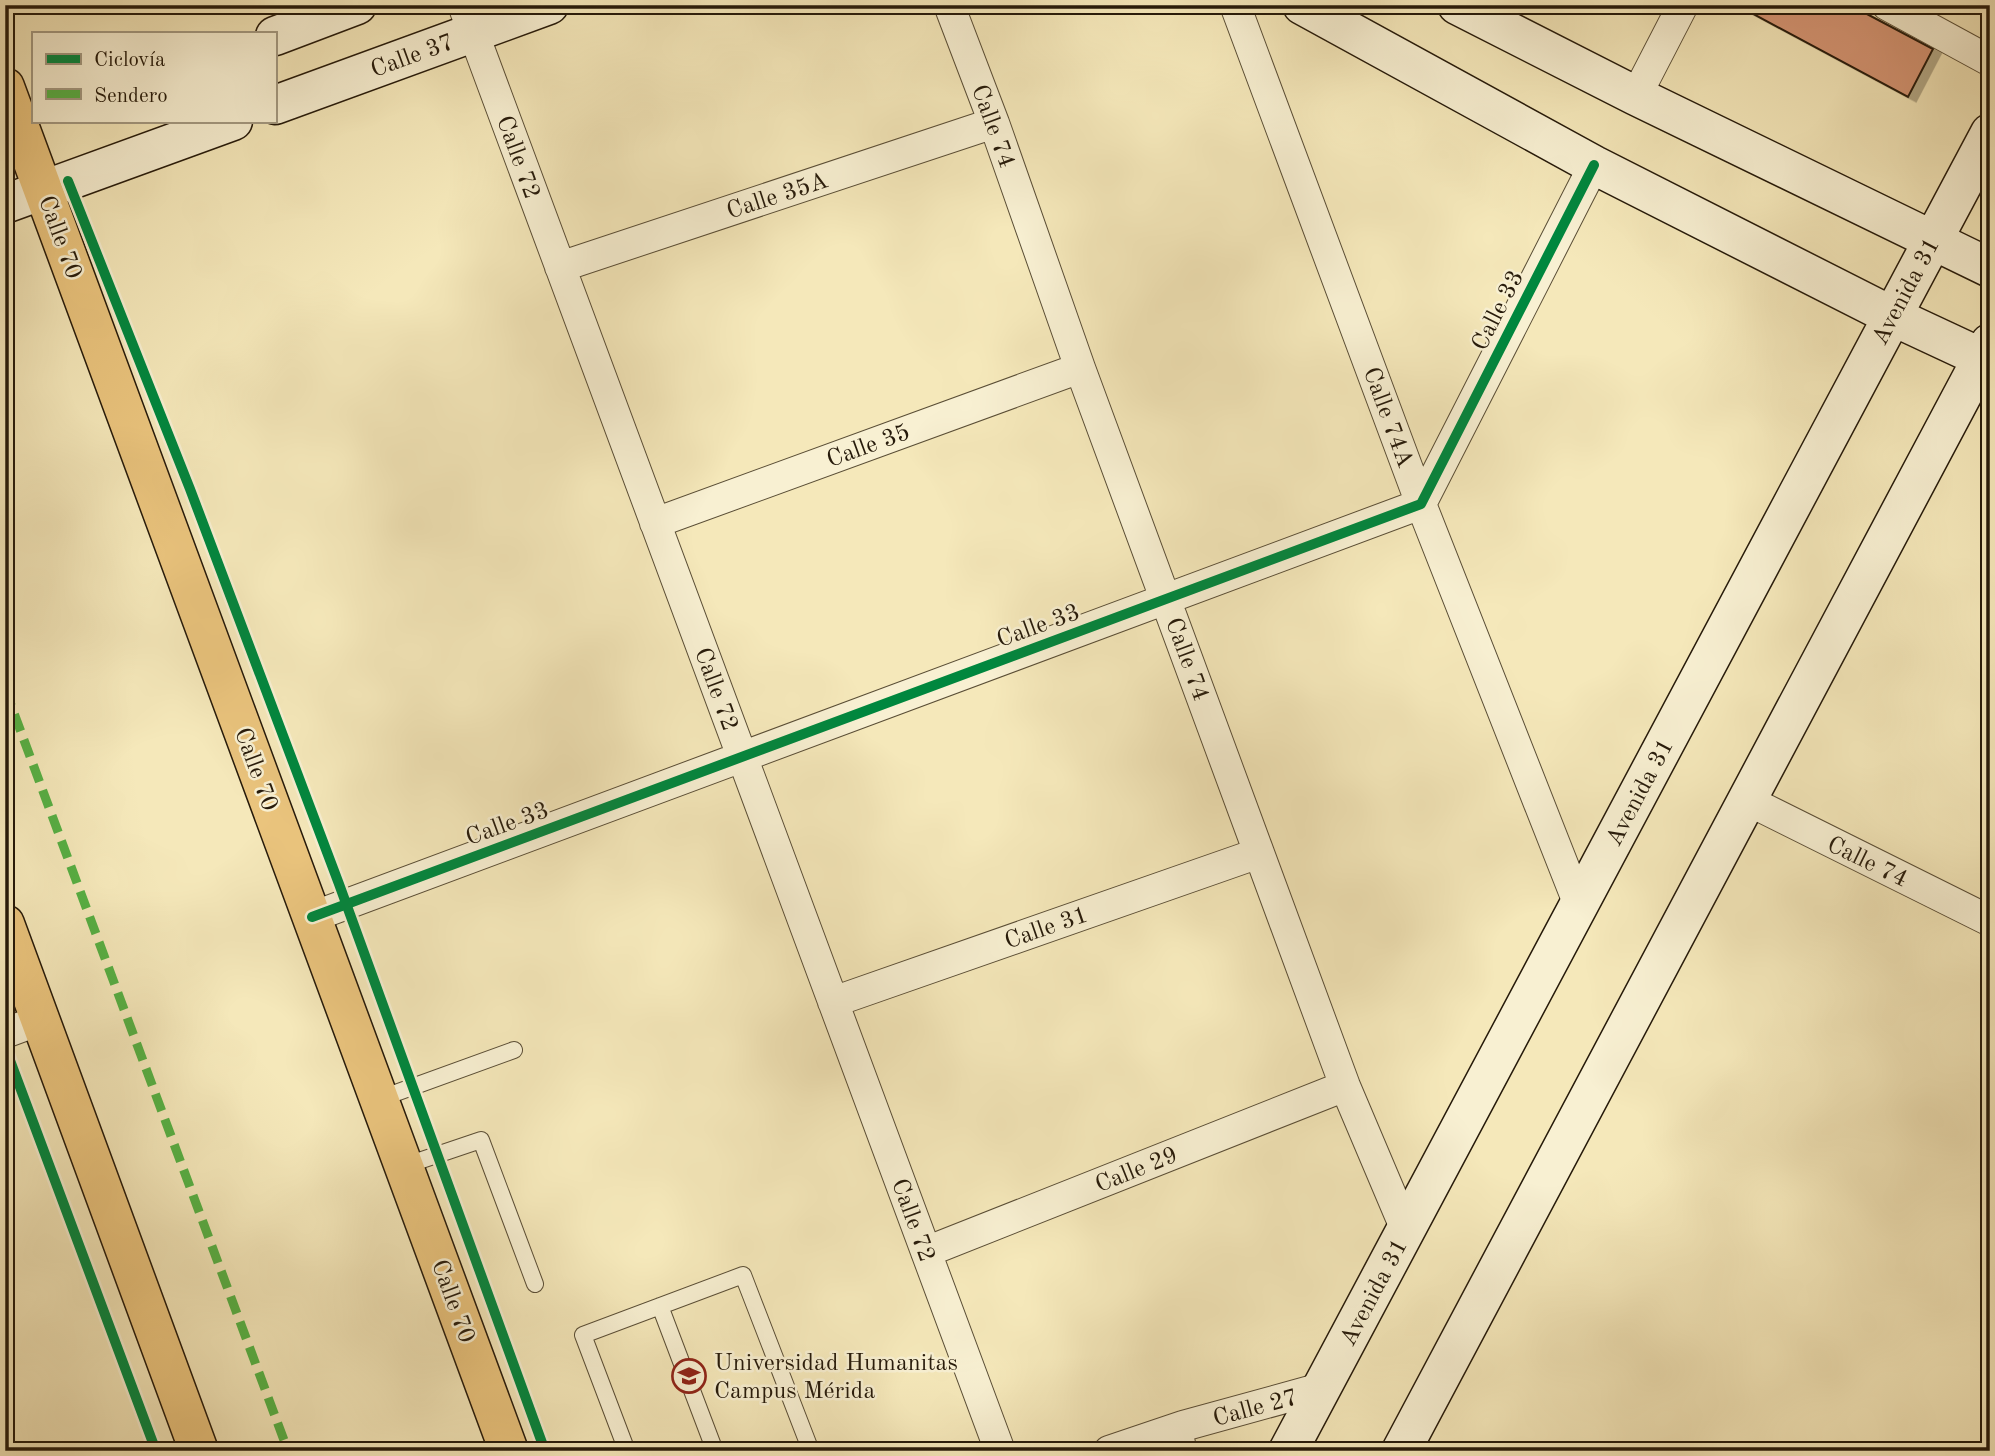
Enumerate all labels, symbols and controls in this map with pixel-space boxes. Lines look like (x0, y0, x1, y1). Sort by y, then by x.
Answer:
street label: Calle 37 (368, 31, 457, 83)
legend (32, 32, 276, 122)
text: Ciclovía (94, 50, 165, 71)
street label: Calle 74 (966, 82, 1018, 171)
text: Sendero (94, 86, 168, 107)
street label: Calle 72 (491, 113, 543, 202)
street label: Calle 35A (724, 169, 831, 225)
street label: Calle 70 (33, 193, 85, 282)
street label: Avenida 31 (1869, 234, 1945, 350)
street label: Calle 33 (1468, 267, 1529, 355)
street label: Calle 74A (1358, 364, 1416, 471)
street label: Calle 35 (824, 421, 913, 473)
street label: Calle 33 (994, 601, 1083, 653)
street label: Calle 74 (1160, 615, 1212, 704)
street label: Calle 72 (689, 645, 741, 734)
street label: Calle 70 (229, 725, 281, 814)
street label: Avenida 31 (1603, 735, 1679, 851)
street label: Calle 33 (463, 799, 552, 851)
street label: Calle 74 (1823, 833, 1911, 893)
street label: Calle 31 (1002, 903, 1091, 954)
street label: Calle 29 (1092, 1144, 1181, 1198)
street label: Calle 72 (886, 1176, 938, 1265)
street label: Avenida 31 (1337, 1235, 1413, 1351)
street label: Calle 70 (426, 1257, 478, 1346)
place label: Universidad Humanitas Campus Mérida (714, 1352, 958, 1404)
school or university icon: Universidad Humanitas Campus Mérida (670, 1357, 708, 1395)
street label: Calle 27 (1211, 1386, 1300, 1432)

